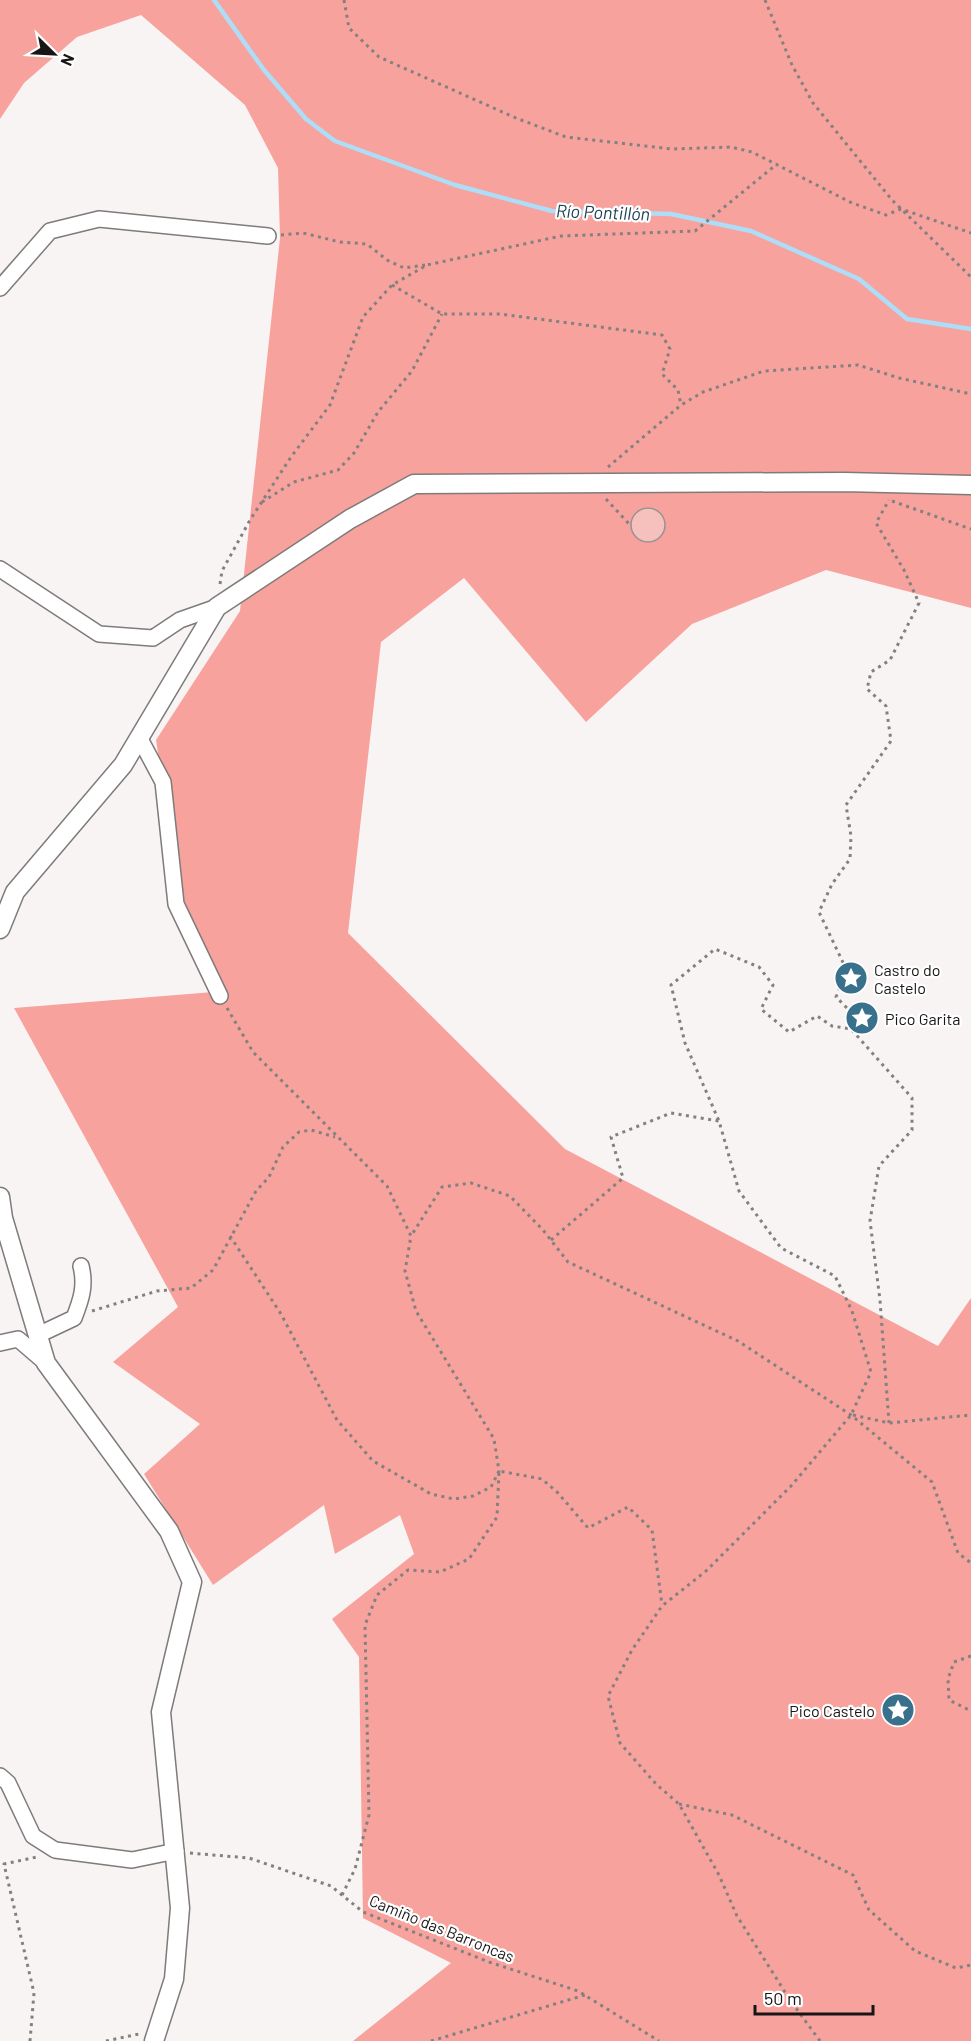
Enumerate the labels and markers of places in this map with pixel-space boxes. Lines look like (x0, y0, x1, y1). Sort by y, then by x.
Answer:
place icon: Castro do Castelo (833, 960, 869, 996)
place label: Castro do Castelo (874, 960, 940, 997)
place icon: Pico Garita (844, 1000, 880, 1036)
place label: Pico Garita (885, 1009, 961, 1028)
place icon: Pico Castelo (880, 1692, 916, 1728)
place label: Pico Castelo (789, 1701, 875, 1720)

